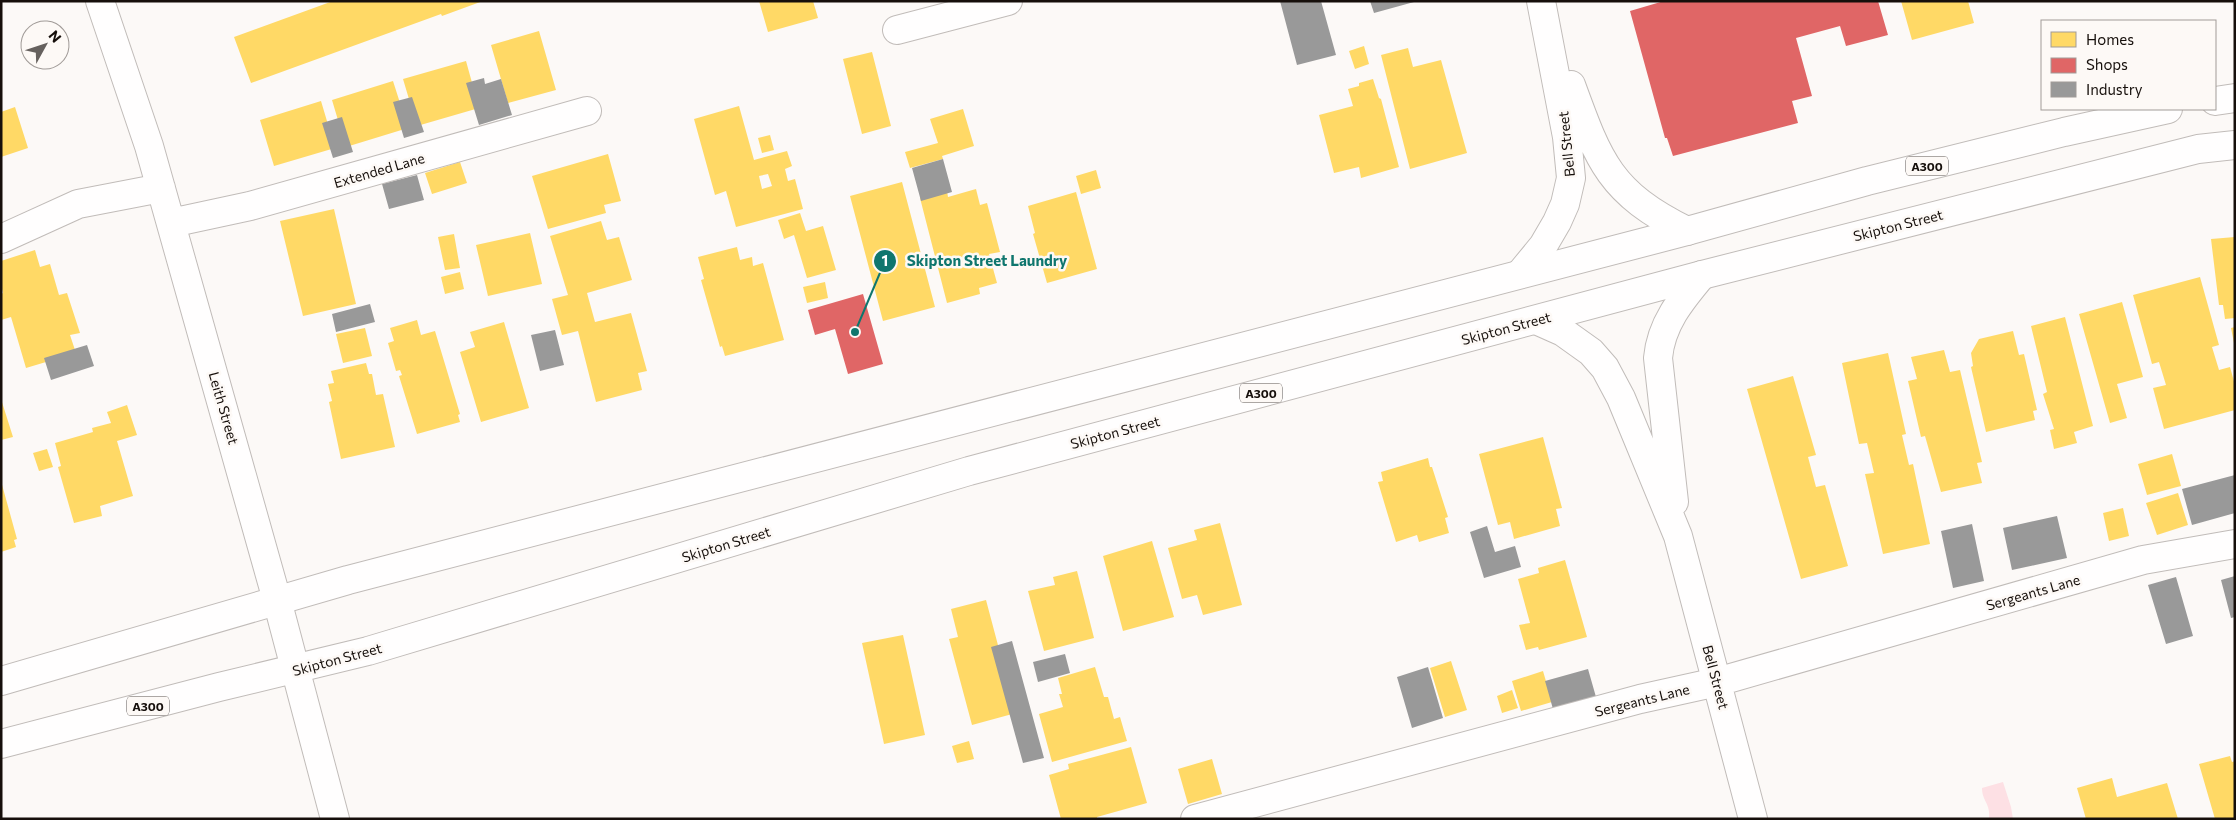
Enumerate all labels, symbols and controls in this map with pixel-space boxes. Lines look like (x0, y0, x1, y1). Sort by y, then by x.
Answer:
north arrow (20, 20, 70, 70)
legend (2041, 20, 2216, 110)
text: N (45, 27, 65, 46)
text: Homes (2086, 30, 2134, 48)
text: Shops (2086, 55, 2128, 73)
text: Industry (2086, 80, 2143, 98)
street label: Bell Street (1554, 110, 1578, 178)
street label: Extended Lane (332, 149, 426, 191)
road number: A300 (1906, 157, 1948, 176)
street label: Skipton Street (1851, 206, 1945, 244)
callout: Skipton Street Laundry (872, 246, 1078, 276)
text: 1 (882, 251, 888, 269)
text: Skipton Street Laundry (907, 251, 1068, 269)
street label: Skipton Street (1459, 308, 1553, 348)
street label: Leith Street (205, 370, 243, 447)
road number: A300 (1240, 383, 1282, 402)
street label: Skipton Street (1068, 412, 1162, 452)
street label: Skipton Street (680, 522, 773, 566)
street label: Sergeants Lane (1984, 570, 2082, 614)
street label: Skipton Street (290, 639, 384, 679)
street label: Bell Street (1699, 643, 1733, 711)
street label: Sergeants Lane (1593, 680, 1691, 720)
road number: A300 (127, 696, 169, 716)

